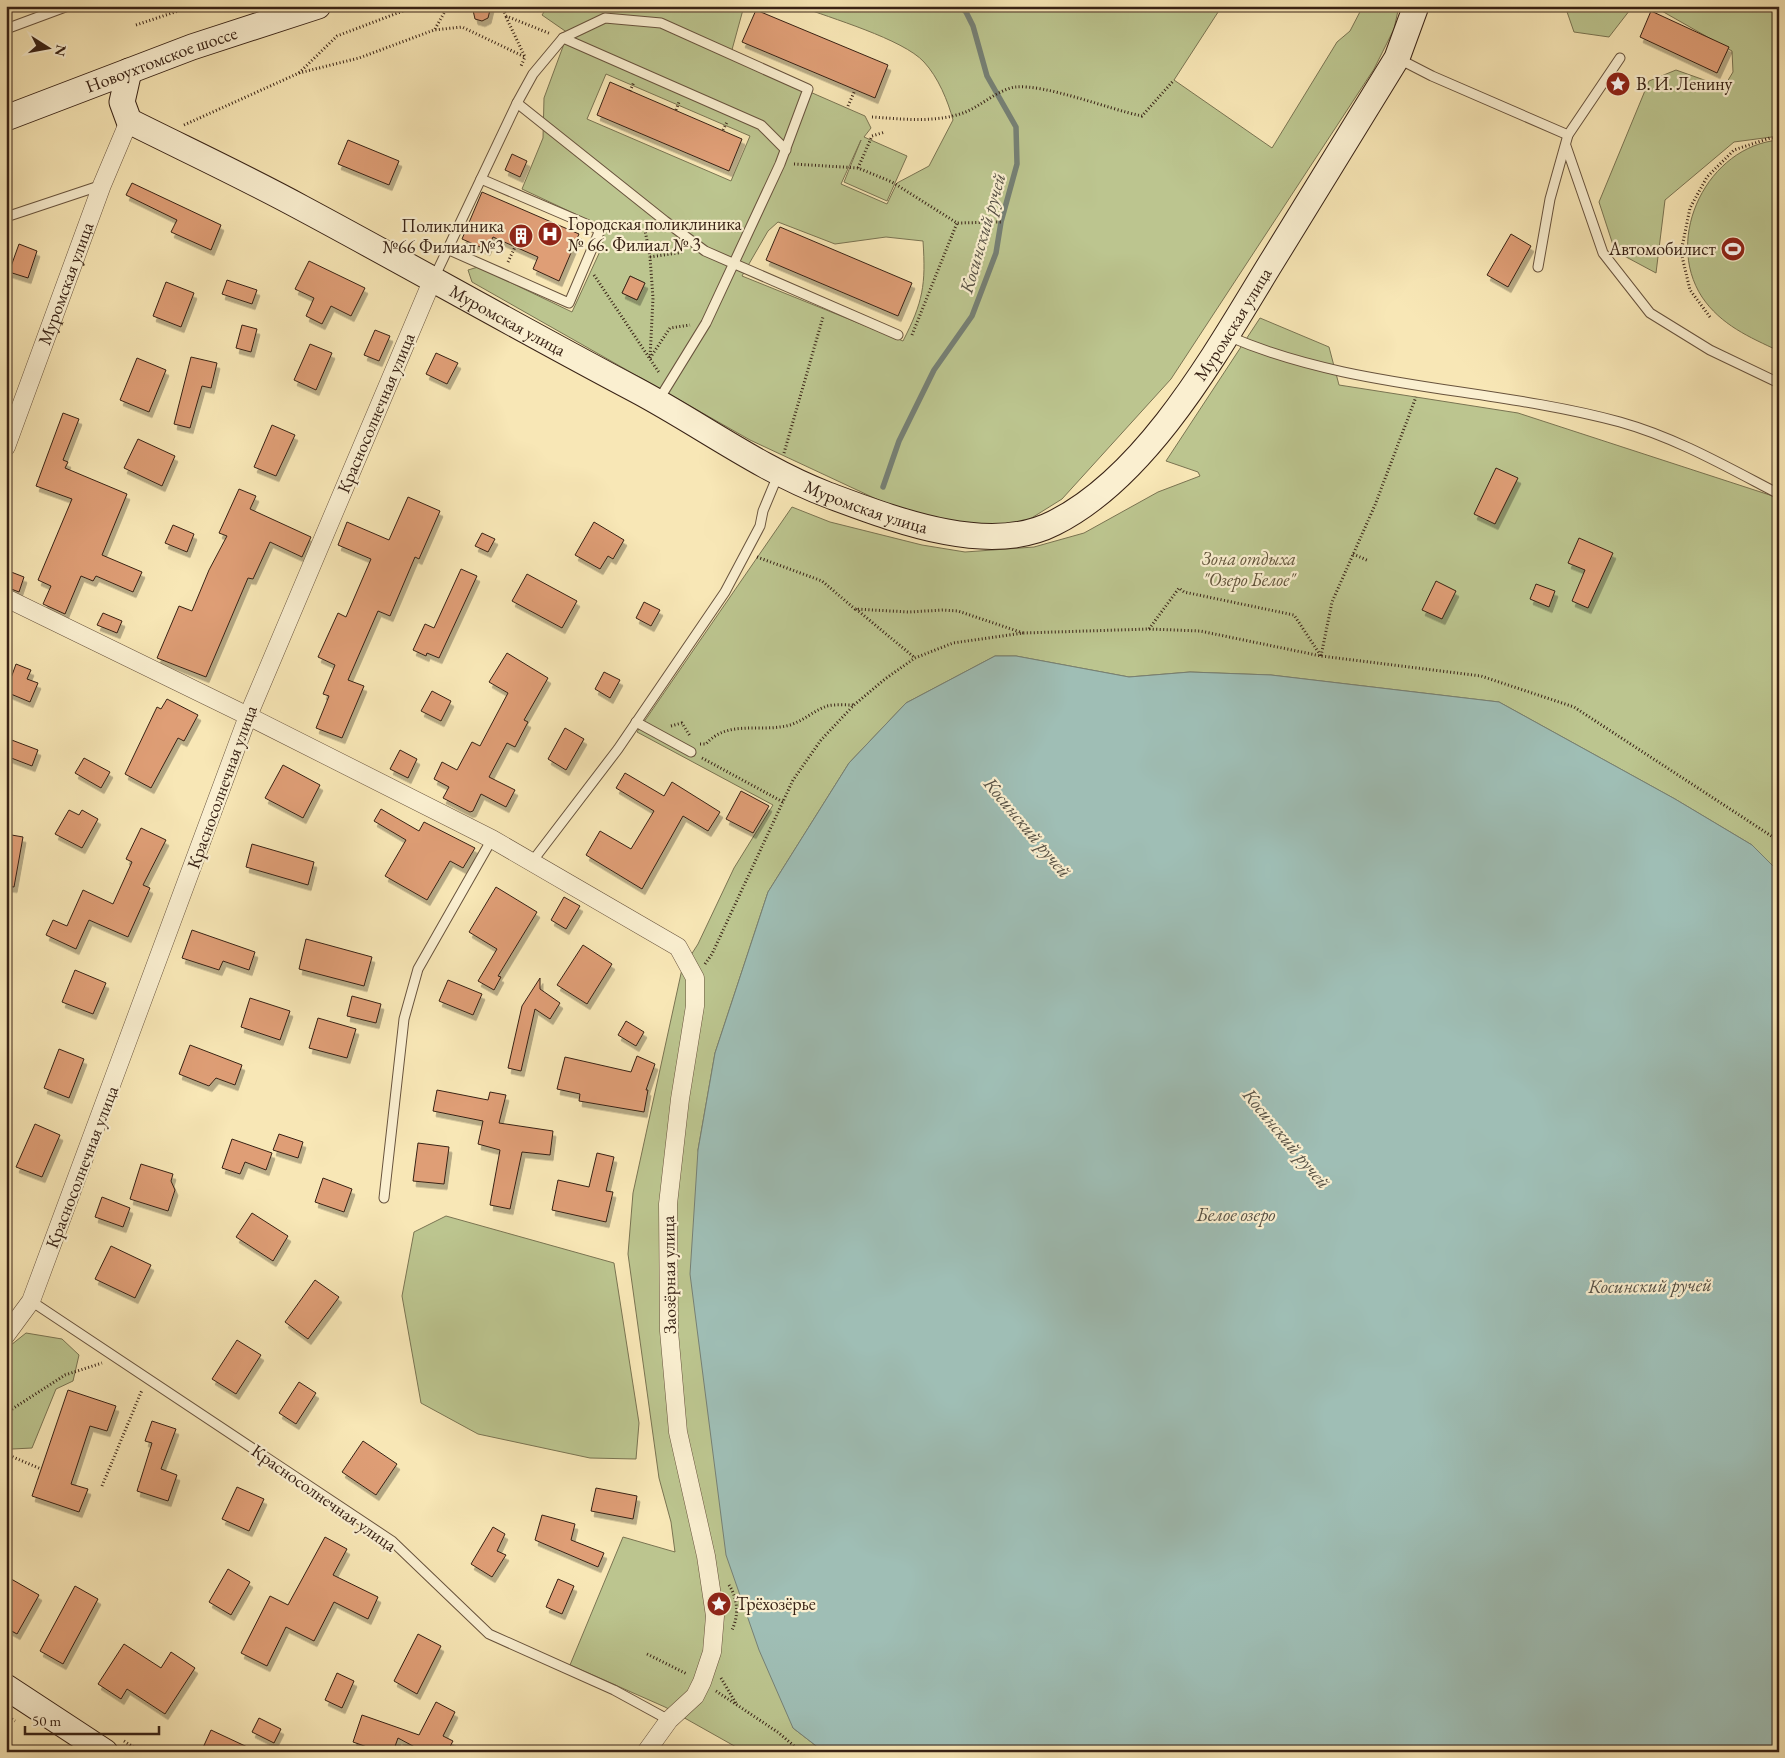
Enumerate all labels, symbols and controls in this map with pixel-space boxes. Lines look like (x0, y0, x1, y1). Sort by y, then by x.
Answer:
street label: Новоухтомское шоссе (82, 21, 240, 98)
north arrow (22, 22, 72, 72)
text: N (51, 43, 71, 58)
place icon: В. И. Ленину (1605, 71, 1631, 97)
place label: В. И. Ленину (1636, 72, 1733, 95)
water label: Косинский ручей (953, 170, 1012, 297)
place label: Городская поликлиника № 66. Филиал № 3 (568, 212, 742, 256)
place label: Поликлиника №66 Филиал №3 (382, 214, 505, 258)
street label: Муромская улица (32, 218, 99, 348)
hospital icon: Городская поликлиника № 66. Филиал № 3 (537, 221, 563, 247)
building icon: Поликлиника №66 Филиал №3 (508, 223, 534, 249)
sports icon: Автомобилист (1720, 236, 1746, 262)
place label: Автомобилист (1608, 237, 1717, 260)
street label: Муромская улица (1189, 262, 1277, 385)
street label: Муромская улица (446, 279, 571, 362)
street label: Красносолнечная улица (331, 328, 420, 497)
street label: Муромская улица (801, 475, 931, 539)
park label: Зона отдыха "Озеро Белое" (1202, 547, 1297, 592)
street label: Красносолнечная улица (181, 701, 262, 872)
water label: Косинский ручей (978, 771, 1077, 883)
street label: Красносолнечная улица (40, 1082, 123, 1251)
water label: Косинский ручей (1237, 1082, 1336, 1194)
water label: Белое озеро (1196, 1202, 1275, 1227)
street label: Заозёрная улица (656, 1215, 681, 1334)
water label: Косинский ручей (1587, 1272, 1712, 1299)
street label: Красносолнечная улица (247, 1439, 402, 1557)
place icon: Трёхозёрье (706, 1591, 732, 1617)
place label: Трёхозёрье (736, 1592, 816, 1615)
scale bar (25, 1703, 159, 1735)
text: 50 m (32, 1711, 61, 1730)

